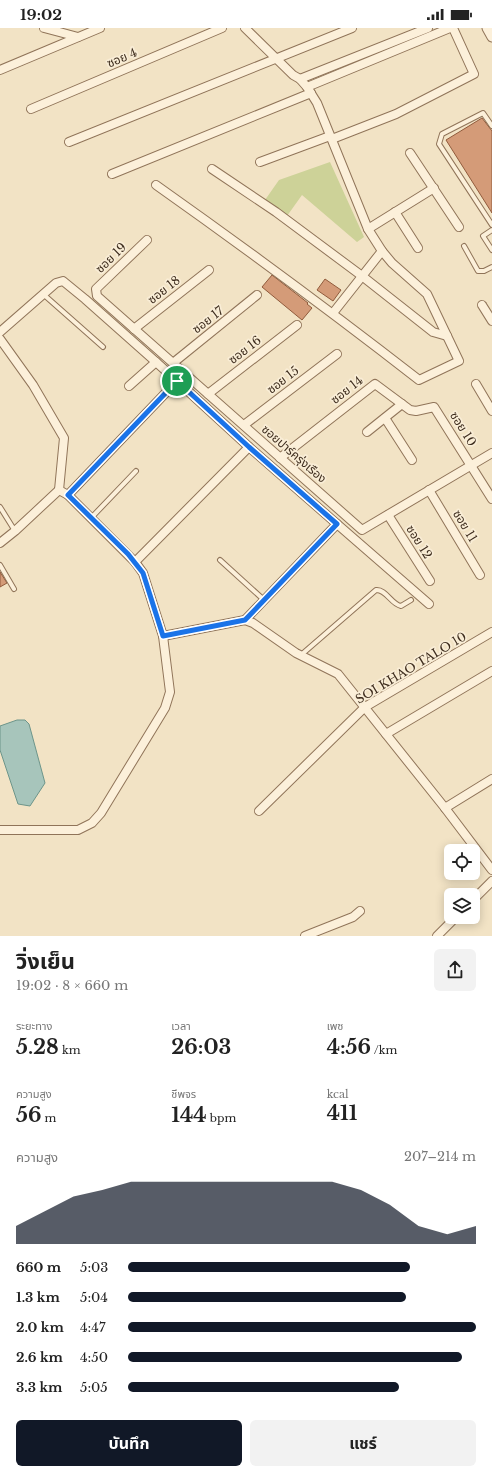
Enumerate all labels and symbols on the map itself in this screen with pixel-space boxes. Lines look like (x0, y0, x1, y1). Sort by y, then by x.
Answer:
street label: ซอย 4 (105, 45, 139, 71)
street label: ซอย 19 (92, 239, 129, 276)
street label: ซอย 18 (145, 272, 183, 307)
street label: ซอย 17 (189, 302, 227, 336)
street label: ซอย 16 (225, 332, 264, 367)
street label: ซอย 15 (264, 362, 302, 397)
pin (160, 364, 194, 398)
street label: ซอย 14 (328, 372, 366, 407)
street label: ซอย 10 (447, 409, 480, 449)
street label: ซอยปาร์ครุ่งเรือง (259, 421, 330, 486)
street label: ซอย 11 (450, 507, 481, 545)
street label: ซอย 12 (403, 522, 436, 561)
street label: SOI KHAO TALO 10 (353, 629, 469, 707)

